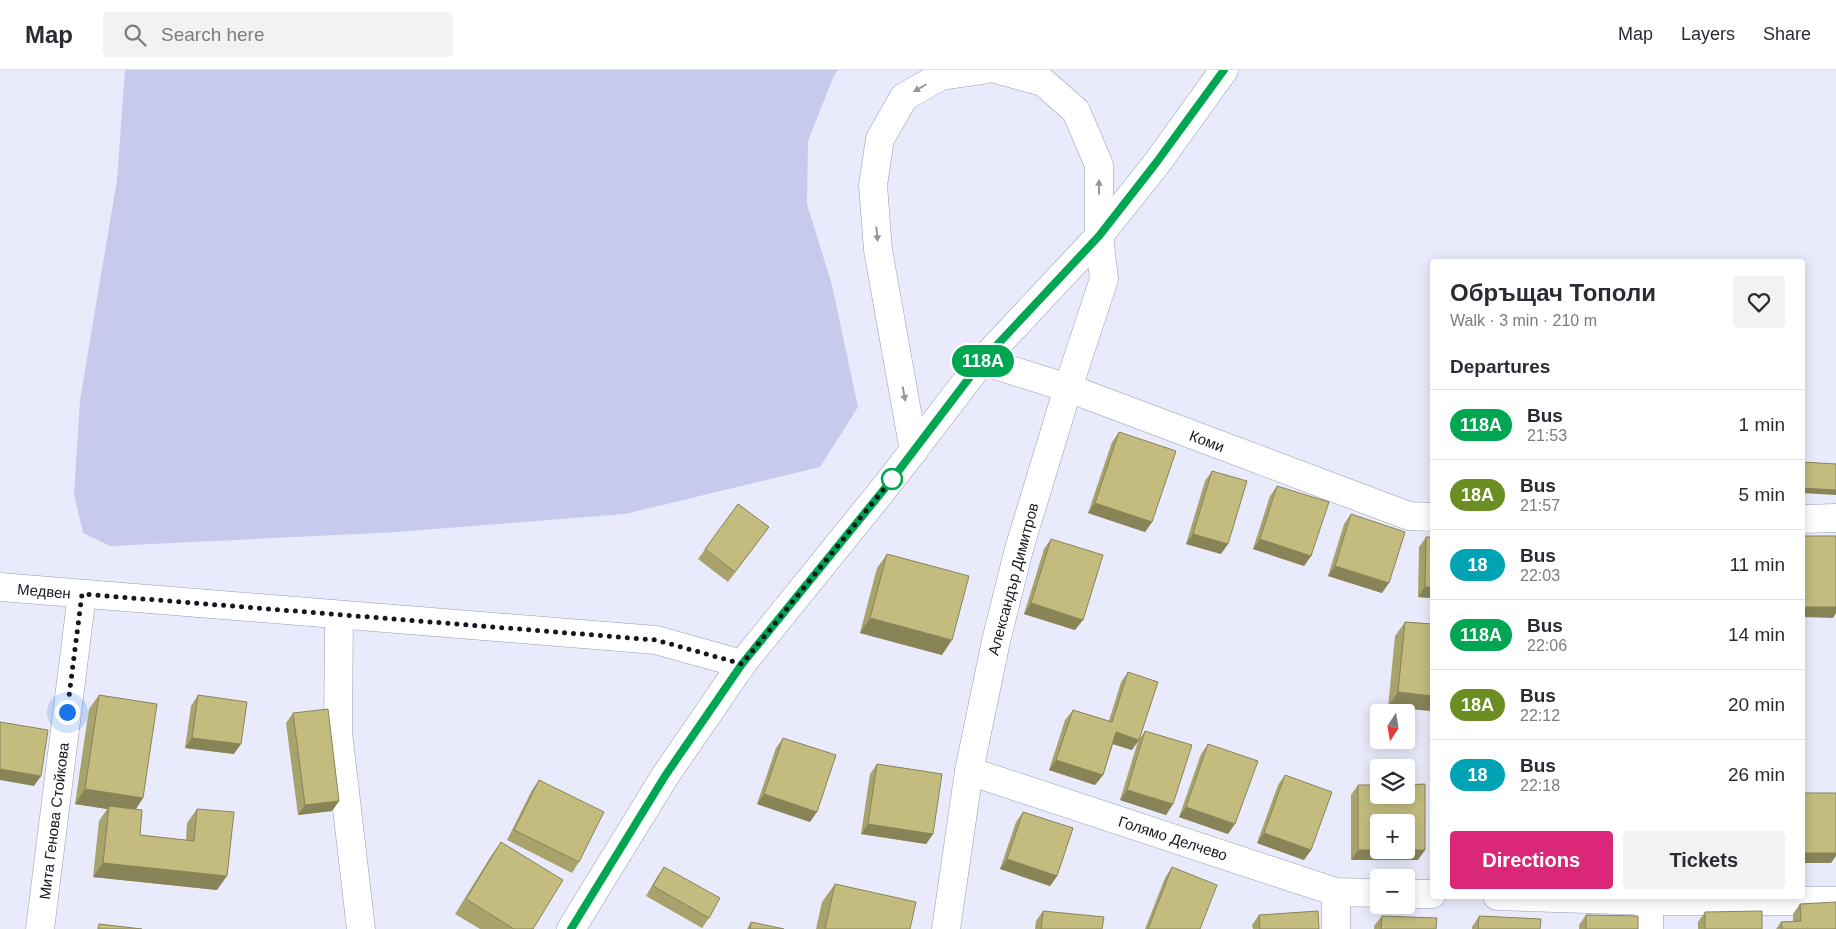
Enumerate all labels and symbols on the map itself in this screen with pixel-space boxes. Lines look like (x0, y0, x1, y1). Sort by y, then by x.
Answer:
one-way arrow (914, 83, 927, 92)
one-way arrow (1095, 179, 1103, 195)
one-way arrow (873, 226, 881, 242)
line badge: 118А (948, 345, 1018, 377)
one-way arrow (900, 386, 908, 402)
street label: Коми (1187, 427, 1227, 455)
unlabelled marker (881, 468, 903, 490)
street label: Александър Димитров (984, 501, 1042, 657)
street label: Медвен (16, 580, 72, 602)
your location (55, 700, 80, 725)
north arrow (1370, 704, 1415, 749)
street label: Мита Генова Стойкова (36, 741, 72, 900)
street label: Голямо Делчево (1116, 812, 1230, 864)

